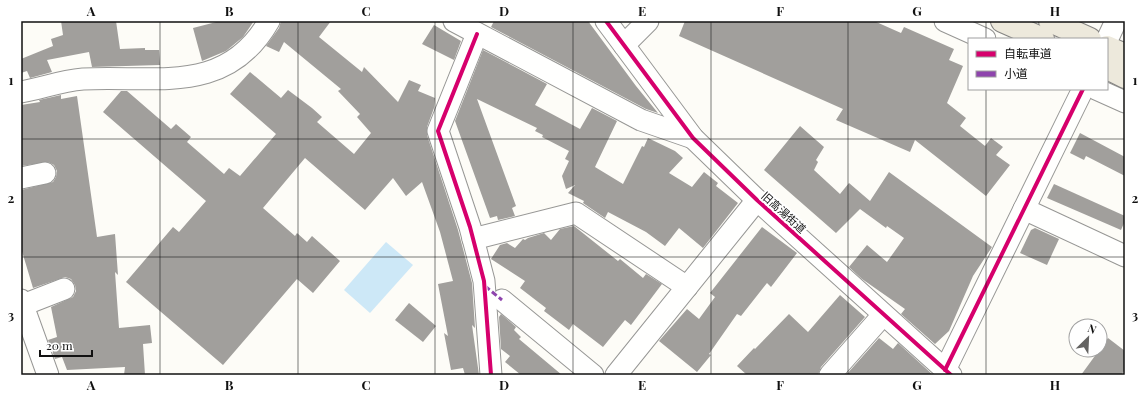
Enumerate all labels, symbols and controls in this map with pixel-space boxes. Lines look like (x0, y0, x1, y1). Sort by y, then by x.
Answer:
text: A (86, 2, 96, 19)
text: B (225, 2, 234, 19)
text: C (361, 2, 371, 19)
text: D (499, 2, 509, 19)
text: E (638, 2, 646, 19)
text: F (776, 2, 784, 19)
text: G (912, 2, 922, 19)
text: H (1050, 2, 1060, 19)
legend (968, 38, 1108, 90)
text: 自転車道 (1004, 45, 1052, 61)
text: 小道 (1004, 65, 1028, 81)
text: 1 (9, 71, 14, 88)
text: 1 (1133, 71, 1138, 88)
street label: 旧高湯街道 (759, 188, 809, 236)
text: 2 (8, 189, 15, 206)
text: 2 (1132, 189, 1139, 206)
text: 3 (8, 306, 14, 323)
text: 3 (1132, 306, 1138, 323)
north arrow (1068, 318, 1108, 358)
text: N (1086, 320, 1099, 337)
scale bar (40, 332, 92, 358)
text: 20 m (46, 337, 73, 353)
text: A (86, 376, 96, 393)
text: B (225, 376, 234, 393)
text: C (361, 376, 371, 393)
text: D (499, 376, 509, 393)
text: E (638, 376, 646, 393)
text: F (776, 376, 784, 393)
text: G (912, 376, 922, 393)
text: H (1050, 376, 1060, 393)

